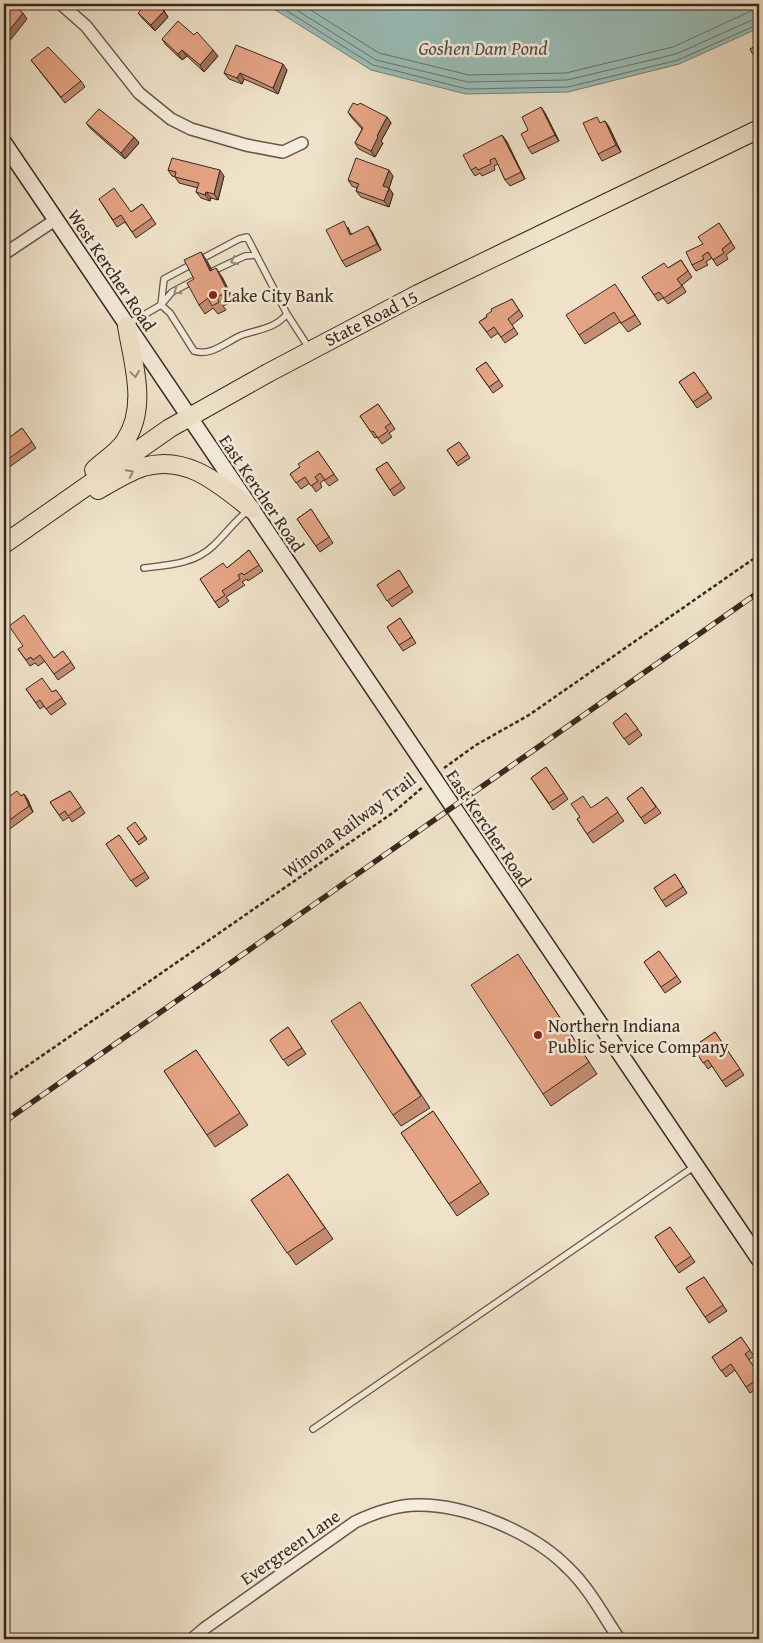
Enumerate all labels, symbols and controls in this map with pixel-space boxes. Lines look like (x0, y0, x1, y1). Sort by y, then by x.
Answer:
water label: Goshen Dam Pond (418, 34, 548, 62)
street label: West Kercher Road (61, 204, 163, 337)
one-way arrow (230, 255, 239, 265)
place label: Lake City Bank (223, 282, 334, 309)
street label: State Road 15 (320, 283, 422, 353)
one-way arrow (173, 285, 182, 294)
marker: Lake City Bank (207, 289, 219, 301)
one-way arrow (129, 370, 140, 378)
street label: East Kercher Road (213, 429, 312, 558)
one-way arrow (125, 469, 134, 480)
street label: East Kercher Road (440, 764, 539, 893)
street label: Winona Railway Trail (277, 766, 421, 884)
place label: Northern Indiana Public Service Company (548, 1012, 729, 1060)
marker: Northern Indiana Public Service Company (532, 1029, 544, 1041)
street label: Evergreen Lane (235, 1503, 345, 1591)

